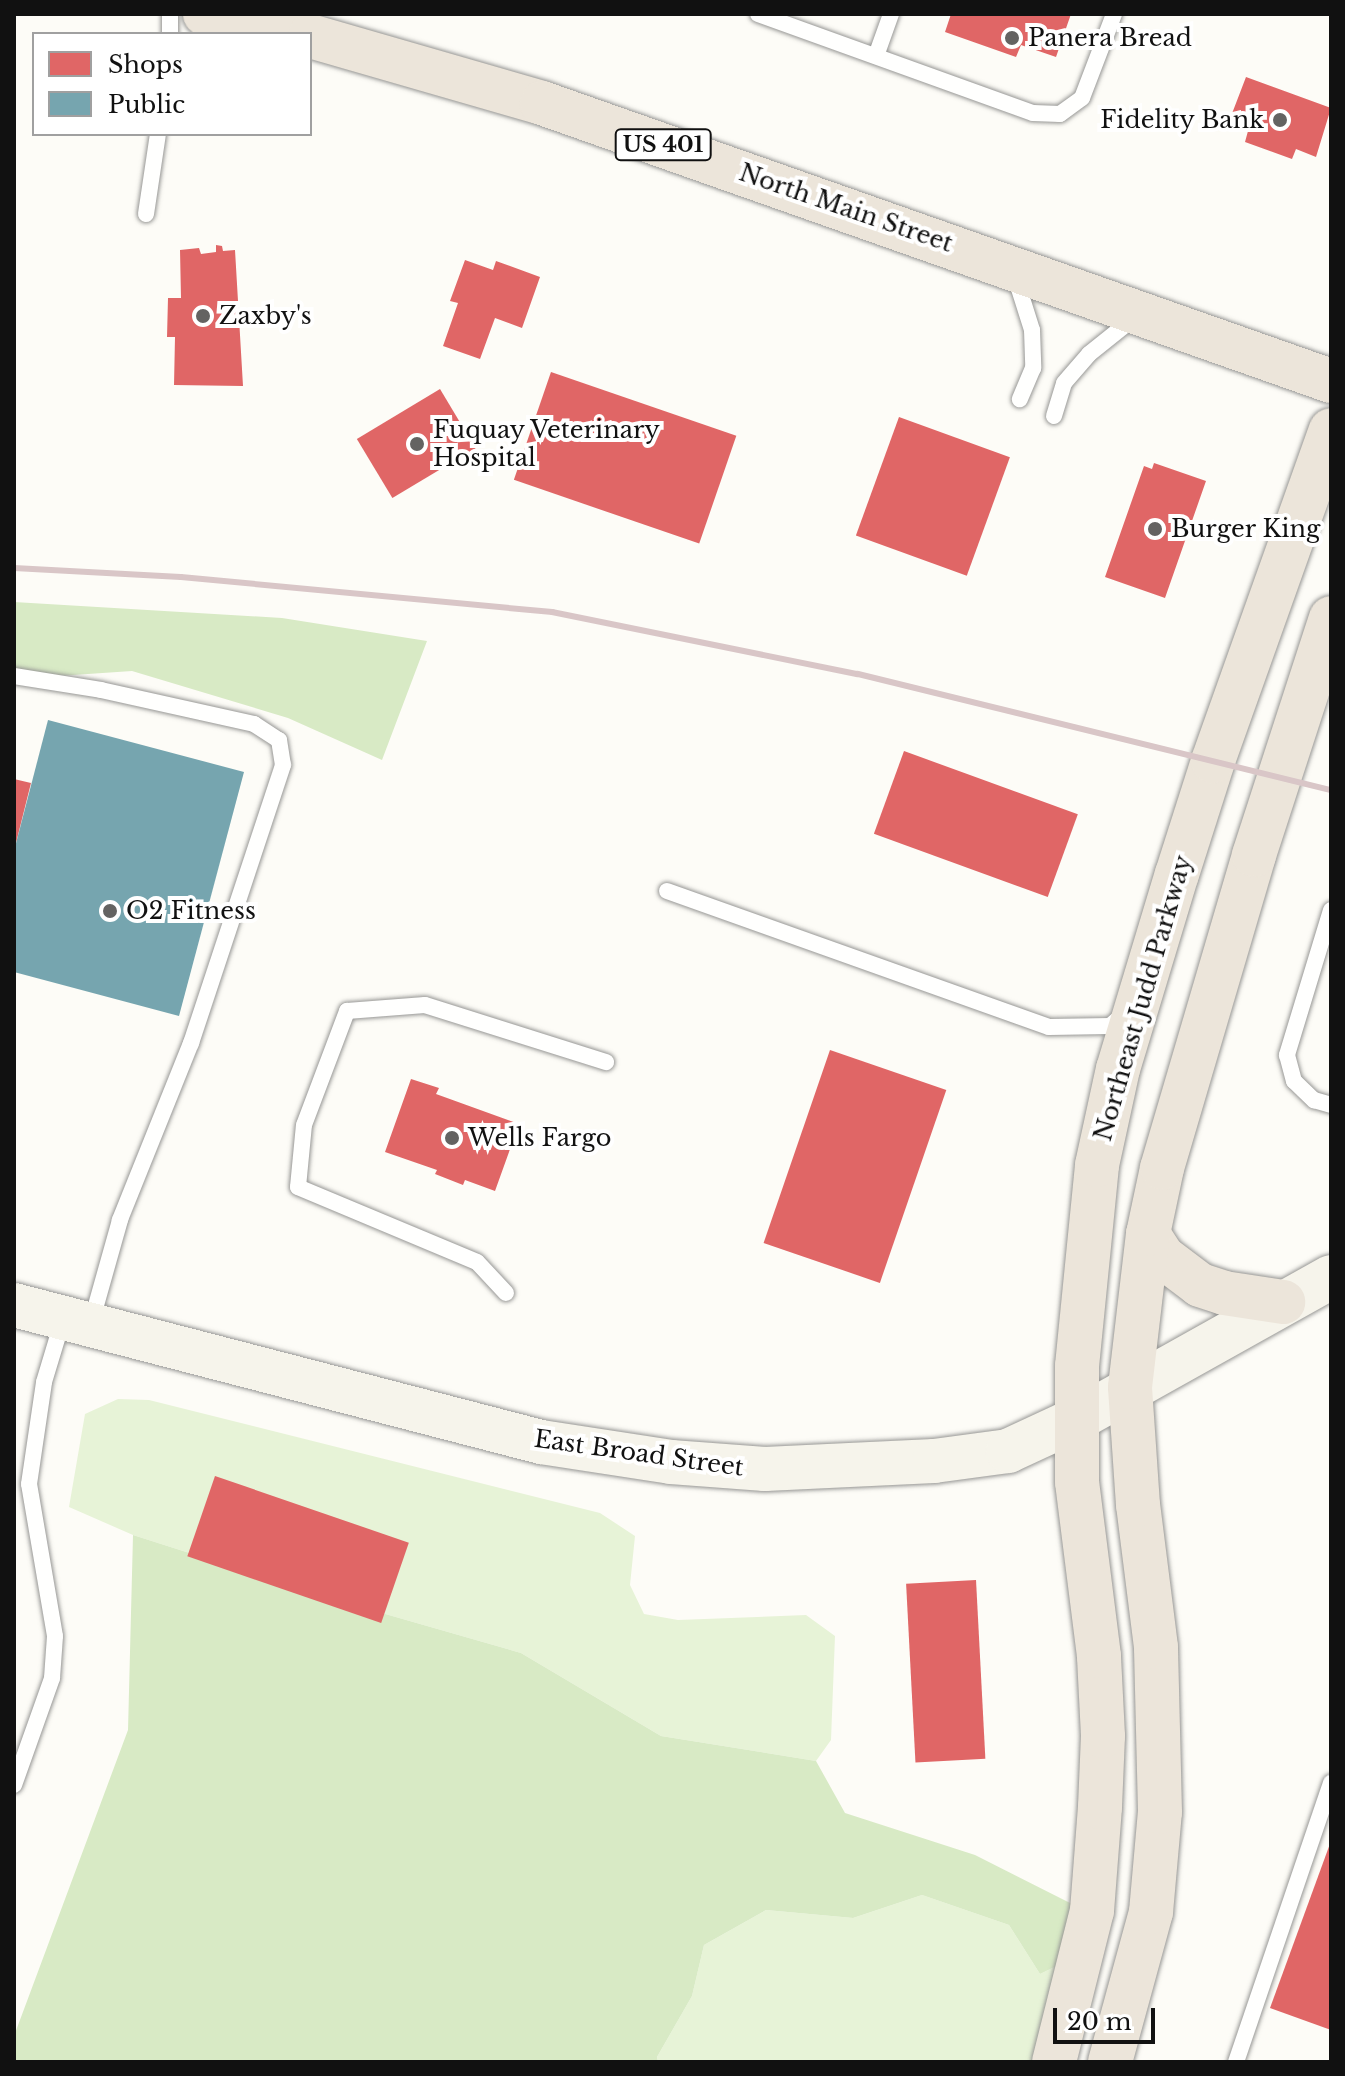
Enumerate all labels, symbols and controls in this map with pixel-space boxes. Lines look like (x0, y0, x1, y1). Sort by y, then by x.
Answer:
place label: Panera Bread (1028, 24, 1192, 52)
marker: Panera Bread (1003, 29, 1021, 47)
legend (32, 32, 312, 136)
text: Shops (108, 50, 183, 79)
text: Public (108, 90, 185, 119)
place label: Fidelity Bank (1099, 106, 1264, 134)
marker: Fidelity Bank (1271, 111, 1289, 129)
road number: US 401 (613, 127, 713, 163)
street label: North Main Street (736, 158, 956, 258)
place label: Zaxby's (219, 302, 312, 330)
marker: Zaxby's (194, 307, 212, 325)
place label: Fuquay Veterinary Hospital (433, 416, 662, 472)
marker: Fuquay Veterinary Hospital (408, 435, 426, 453)
place label: Burger King (1171, 515, 1321, 543)
marker: Burger King (1146, 520, 1164, 538)
street label: Northeast Judd Parkway (1088, 852, 1198, 1144)
place label: O2 Fitness (126, 897, 256, 925)
marker: O2 Fitness (101, 902, 119, 920)
place label: Wells Fargo (468, 1124, 611, 1152)
marker: Wells Fargo (443, 1129, 461, 1147)
street label: East Broad Street (532, 1424, 746, 1482)
scale bar (1057, 1992, 1159, 2042)
text: 20 m (1067, 2007, 1132, 2036)

